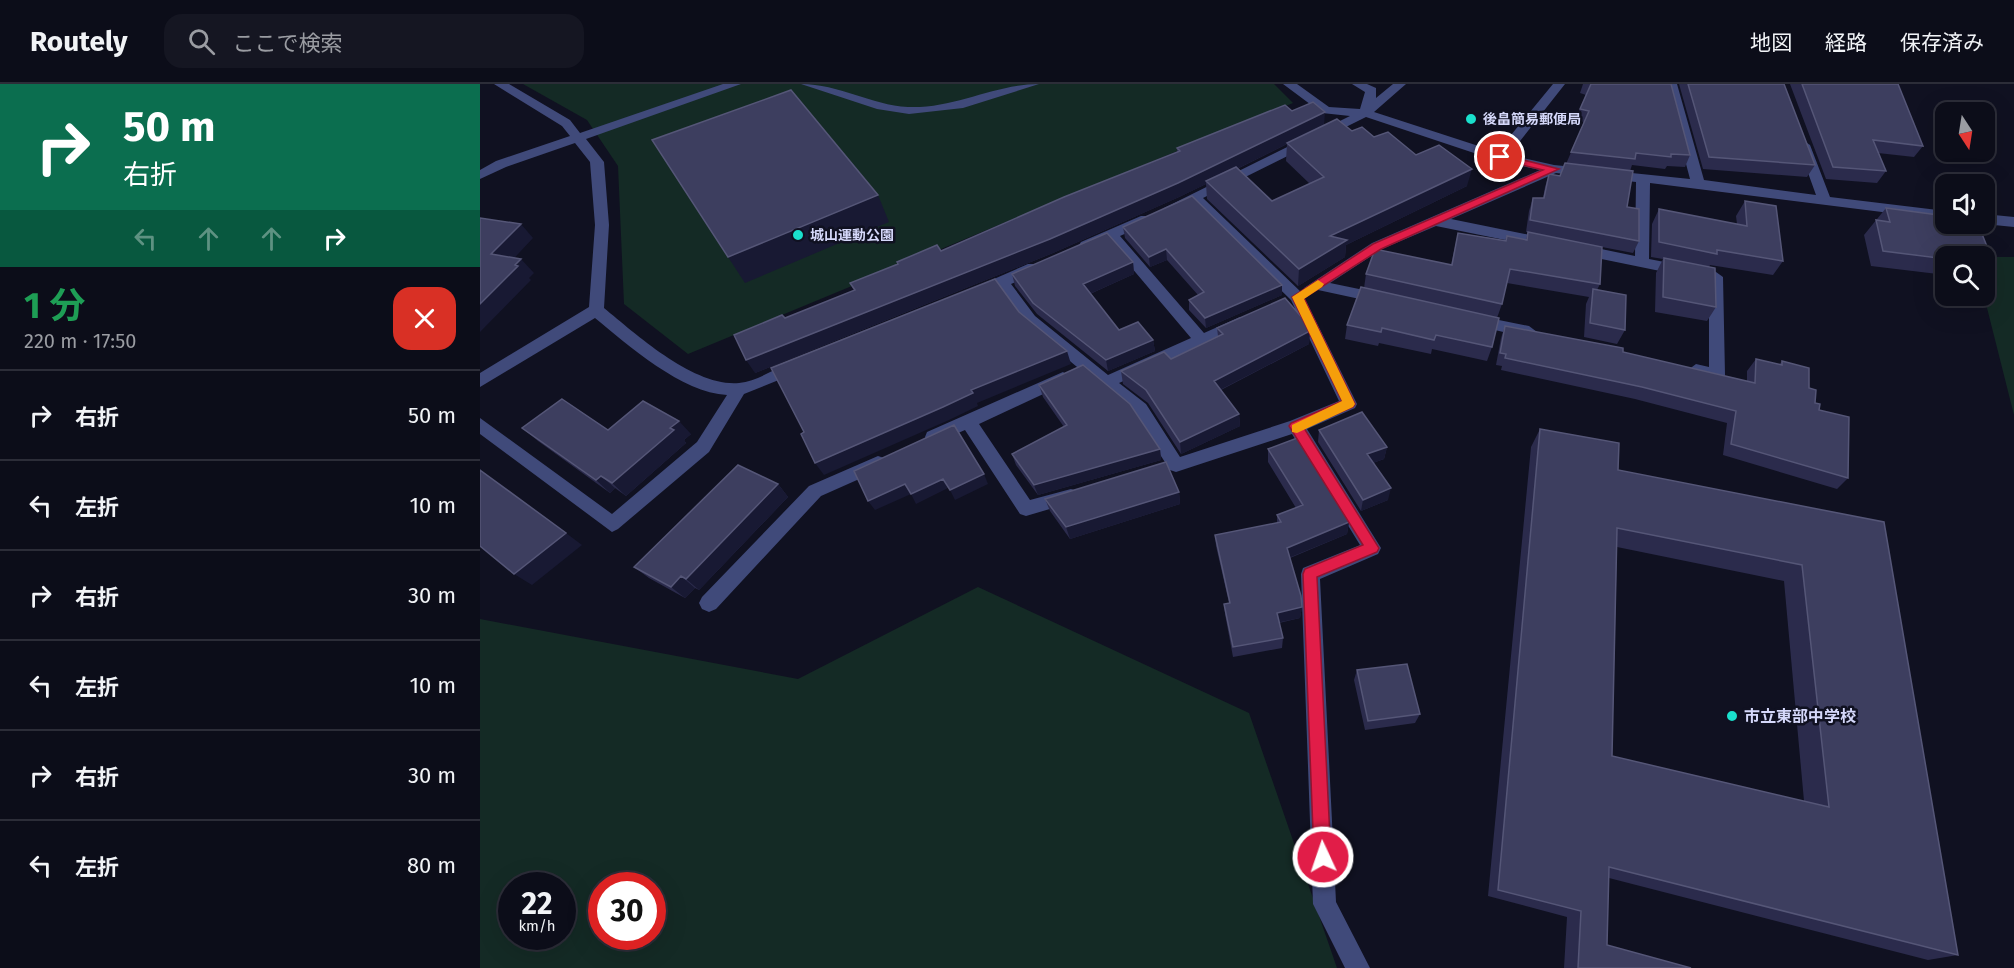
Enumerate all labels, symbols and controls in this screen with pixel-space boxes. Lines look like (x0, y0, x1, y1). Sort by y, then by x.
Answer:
search box (164, 14, 584, 68)
text: Routely (30, 25, 128, 58)
icon: search (185, 25, 218, 58)
text: ここで検索 (233, 30, 343, 57)
text: 地図 (1750, 30, 1792, 56)
text: 経路 (1825, 30, 1867, 56)
text: 保存済み (1900, 30, 1984, 56)
text: 50 m (123, 102, 216, 152)
north arrow (1935, 102, 1995, 162)
map controls (1935, 102, 1995, 306)
icon: right (24, 108, 102, 186)
place label: 後畠簡易郵便局 (1483, 111, 1581, 128)
marker: 後畠簡易郵便局 (1464, 112, 1478, 126)
pin (1474, 131, 1525, 182)
icon: arrive (1483, 140, 1516, 173)
text: 右折 (123, 159, 177, 191)
button: sound (1935, 174, 1995, 234)
icon: left (129, 222, 162, 255)
icon: ahead (192, 222, 225, 255)
icon: ahead (255, 222, 288, 255)
icon: right (318, 222, 351, 255)
place label: 城山運動公園 (810, 227, 894, 244)
marker: 城山運動公園 (791, 228, 805, 242)
button: search (1935, 246, 1995, 306)
text: 1 分 (24, 284, 85, 328)
button: close (393, 287, 456, 350)
text: 220 m · 17:50 (24, 329, 136, 353)
icon: right (24, 399, 57, 432)
text: 50 m (408, 402, 456, 429)
text: 右折 (75, 404, 119, 431)
icon: left (24, 489, 57, 522)
text: 10 m (410, 492, 456, 519)
text: 左折 (75, 494, 119, 521)
icon: right (24, 579, 57, 612)
text: 30 m (408, 582, 456, 609)
text: 右折 (75, 584, 119, 611)
icon: left (24, 669, 57, 702)
text: 10 m (410, 672, 456, 699)
text: 左折 (75, 674, 119, 701)
place label: 市立東部中学校 (1744, 707, 1856, 726)
marker: 市立東部中学校 (1725, 709, 1739, 723)
icon: right (24, 759, 57, 792)
text: 30 m (408, 762, 456, 789)
text: 右折 (75, 764, 119, 791)
position arrow (1291, 825, 1355, 889)
icon: left (24, 849, 57, 882)
text: 80 m (407, 852, 456, 879)
text: 左折 (75, 854, 119, 881)
speed limit sign: 30 (588, 872, 666, 950)
text: 22 (521, 886, 553, 922)
text: km/h (518, 917, 556, 935)

